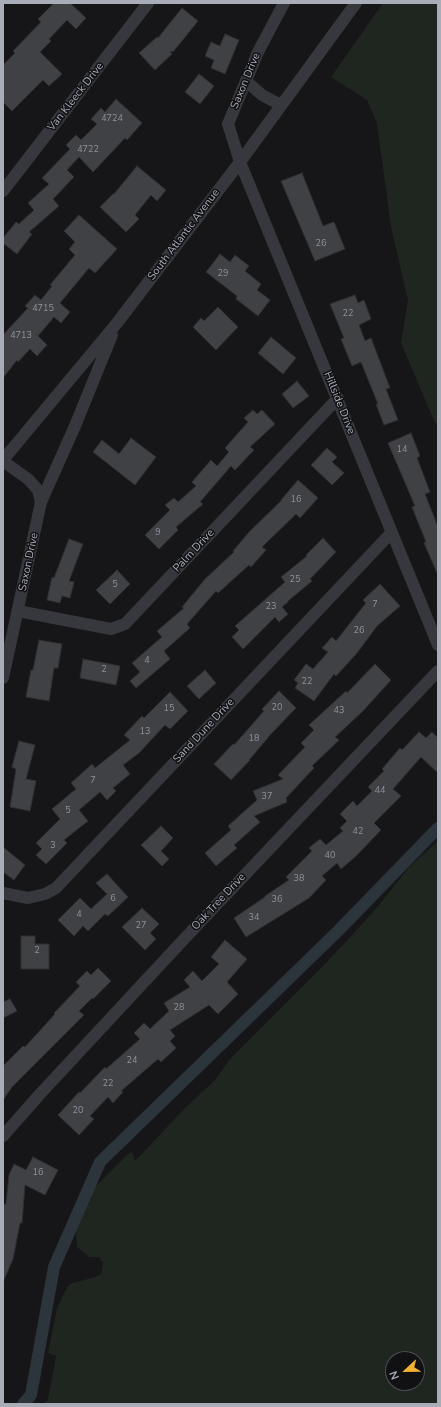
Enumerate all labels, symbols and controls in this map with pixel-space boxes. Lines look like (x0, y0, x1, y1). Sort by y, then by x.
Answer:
street label: Saxon Drive (228, 51, 264, 111)
street label: Van Kleeck Drive (45, 60, 107, 134)
house number: 4724 (101, 114, 123, 124)
house number: 4722 (77, 145, 99, 155)
street label: South Atlantic Avenue (145, 187, 223, 283)
house number: 26 (316, 239, 326, 249)
house number: 29 (218, 269, 228, 279)
house number: 4715 (32, 304, 54, 314)
house number: 22 (343, 309, 353, 319)
house number: 4713 (10, 331, 32, 341)
street label: Hillside Drive (320, 370, 358, 436)
house number: 14 (397, 445, 407, 455)
house number: 16 (291, 495, 301, 505)
street label: Palm Drive (171, 527, 217, 575)
house number: 9 (155, 528, 161, 538)
street label: Saxon Drive (16, 532, 42, 592)
house number: 25 (290, 575, 300, 585)
house number: 5 (112, 580, 118, 590)
house number: 7 (372, 600, 378, 610)
house number: 23 (266, 602, 276, 612)
house number: 26 (354, 626, 364, 636)
house number: 4 (144, 656, 150, 666)
house number: 2 (101, 665, 107, 675)
house number: 22 (302, 677, 312, 687)
street label: Sand Dune Drive (171, 696, 237, 766)
house number: 20 (272, 703, 282, 713)
house number: 15 (164, 704, 174, 714)
house number: 43 (334, 706, 344, 716)
house number: 13 (140, 727, 150, 737)
house number: 18 (249, 734, 259, 744)
house number: 7 (90, 776, 96, 786)
house number: 44 (375, 786, 385, 796)
house number: 37 (262, 792, 272, 802)
house number: 5 (65, 806, 71, 816)
house number: 42 (353, 827, 363, 837)
house number: 3 (50, 841, 56, 851)
house number: 40 (325, 851, 335, 861)
street label: Oak Tree Drive (189, 871, 249, 933)
house number: 38 (294, 874, 304, 884)
house number: 6 (110, 894, 116, 904)
house number: 36 (272, 895, 282, 905)
house number: 4 (76, 910, 82, 920)
house number: 34 (249, 913, 259, 923)
house number: 27 (136, 921, 146, 931)
house number: 2 (34, 946, 40, 956)
house number: 28 (174, 1003, 184, 1013)
house number: 24 (127, 1056, 137, 1066)
house number: 22 (103, 1079, 113, 1089)
house number: 20 (73, 1106, 83, 1116)
house number: 16 (33, 1168, 43, 1178)
north arrow (385, 1351, 425, 1391)
text: N (386, 1369, 403, 1382)

